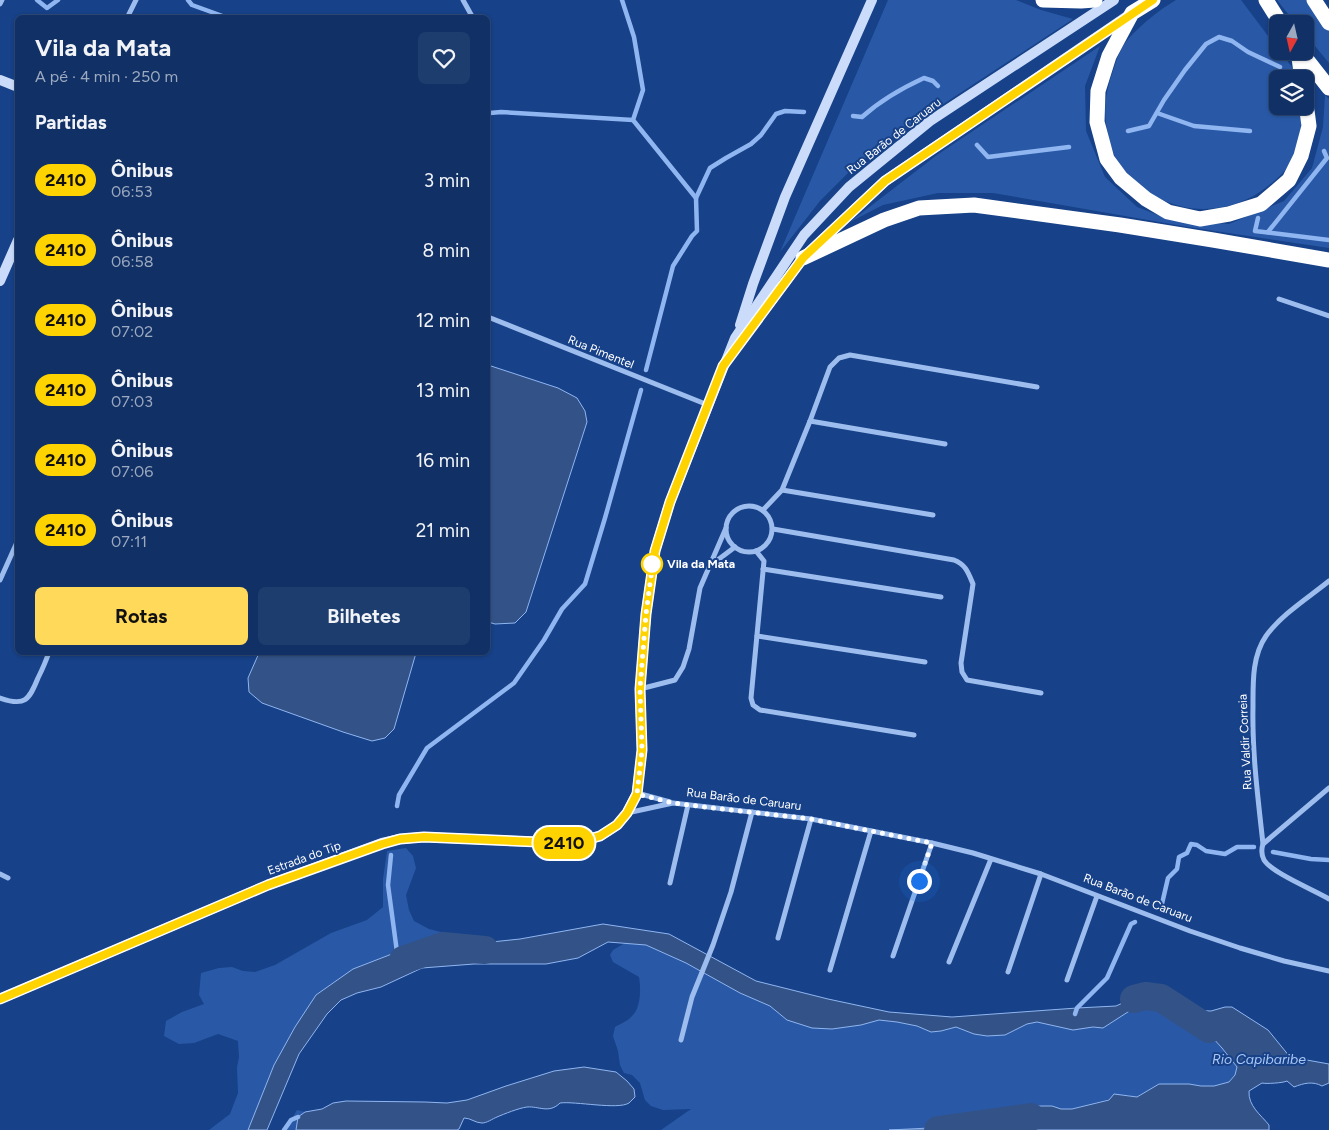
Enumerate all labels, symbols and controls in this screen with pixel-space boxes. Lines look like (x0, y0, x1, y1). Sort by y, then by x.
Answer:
north arrow (1269, 15, 1314, 60)
map controls (1269, 15, 1314, 115)
button: heart (418, 32, 470, 84)
text: Vila da Mata (35, 33, 171, 62)
text: A pé · 4 min · 250 m (35, 67, 178, 86)
button: layers (1269, 70, 1314, 115)
street label: Rua Barão de Caruaru (844, 95, 944, 177)
text: Partidas (35, 111, 107, 134)
text: Ônibus (111, 159, 173, 182)
text: 2410 (45, 169, 86, 191)
text: 3 min (424, 169, 470, 192)
text: 06:53 (111, 182, 152, 201)
text: Ônibus (111, 229, 173, 252)
text: 2410 (45, 239, 86, 261)
text: 8 min (422, 239, 470, 262)
text: 06:58 (111, 252, 153, 271)
text: Ônibus (111, 299, 173, 322)
text: 2410 (45, 309, 86, 331)
text: 12 min (416, 309, 470, 332)
text: 07:02 (111, 322, 153, 341)
street label: Rua Pimentel (566, 332, 636, 372)
text: Ônibus (111, 369, 173, 392)
text: 2410 (45, 379, 86, 401)
text: 13 min (416, 379, 470, 402)
text: 07:03 (111, 392, 153, 411)
text: Ônibus (111, 439, 173, 462)
text: 2410 (45, 449, 86, 471)
text: 16 min (416, 449, 470, 472)
text: 07:06 (111, 462, 153, 481)
text: Ônibus (111, 509, 173, 532)
text: 2410 (45, 519, 86, 541)
text: 21 min (416, 519, 470, 542)
text: 07:11 (111, 532, 147, 551)
marker: Vila da Mata (641, 553, 663, 575)
place label: Vila da Mata (667, 557, 735, 571)
button: Rotas (35, 587, 248, 645)
button: Bilhetes (258, 587, 470, 645)
street label: Rua Valdir Correia (1235, 694, 1255, 790)
street label: Rua Barão de Caruaru (686, 785, 802, 813)
line badge: 2410 (529, 827, 599, 859)
text: 2410 (543, 832, 585, 854)
street label: Estrada do Tip (265, 838, 343, 878)
your location (907, 869, 932, 894)
street label: Rua Barão de Caruaru (1081, 871, 1195, 925)
water label: Rio Capibaribe (1212, 1051, 1306, 1068)

